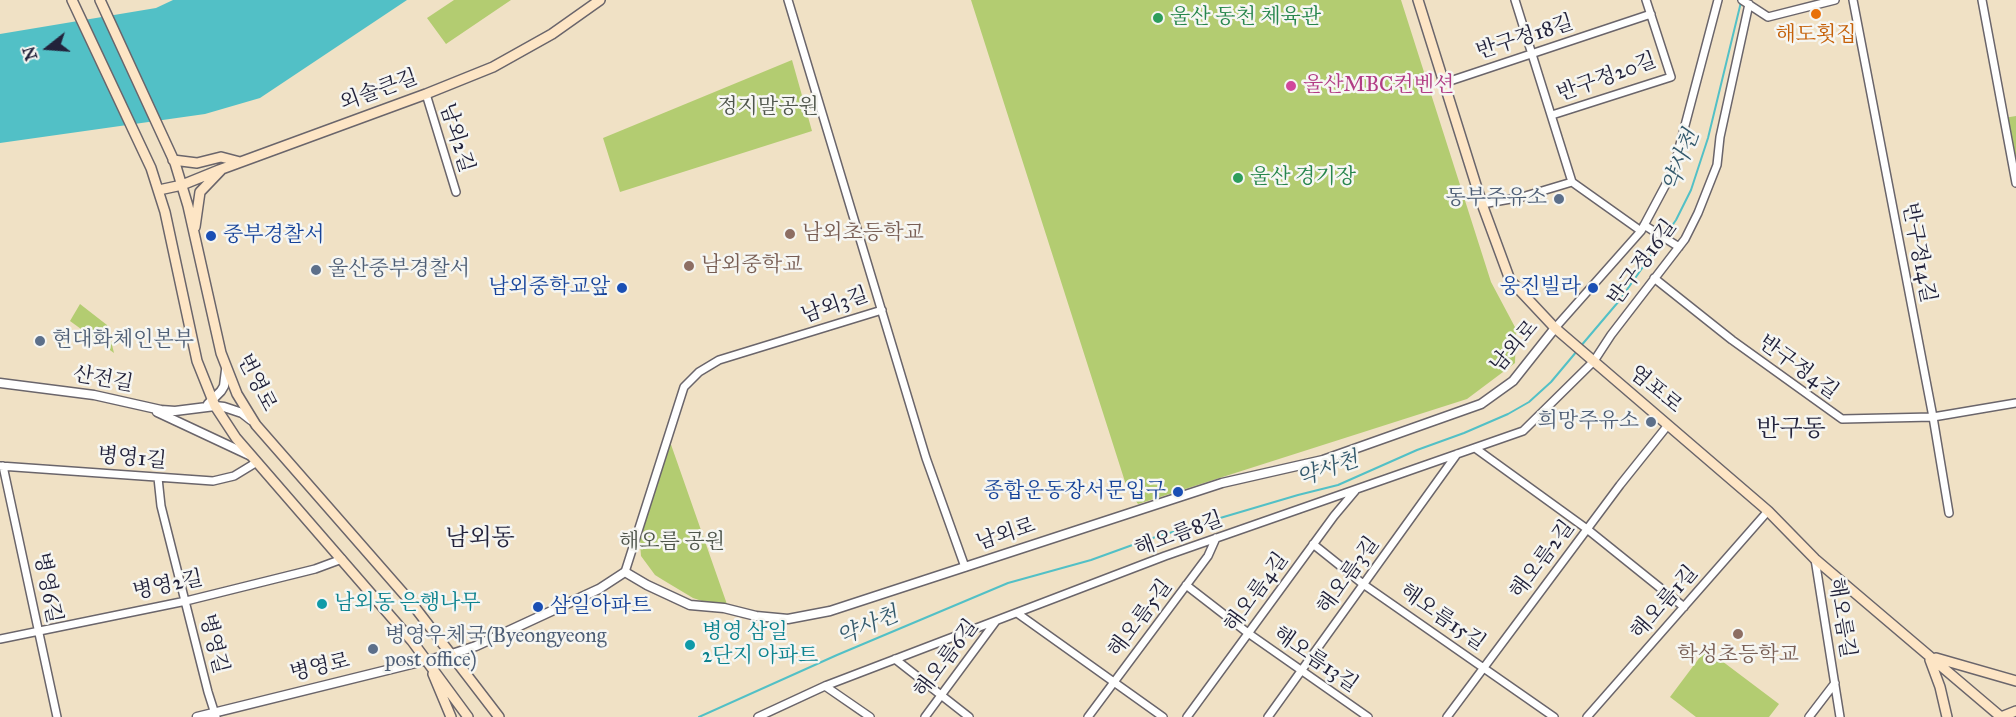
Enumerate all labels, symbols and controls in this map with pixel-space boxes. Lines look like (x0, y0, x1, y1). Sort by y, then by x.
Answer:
place label: 울산 동천 체육관 (1170, 5, 1321, 31)
marker: 해도횟집 (1809, 7, 1823, 21)
street label: 반구정18길 (1473, 10, 1577, 66)
marker: 울산 동천 체육관 (1151, 11, 1165, 25)
north arrow (18, 18, 78, 78)
place label: 해도횟집 (1775, 23, 1857, 49)
text: N (19, 44, 41, 63)
street label: 반구정20길 (1554, 48, 1660, 108)
street label: 외솔큰길 (337, 65, 421, 117)
place label: 울산MBC컨벤션 (1303, 73, 1454, 99)
marker: 울산MBC컨벤션 (1284, 79, 1298, 93)
park label: 정지말공원 (717, 95, 819, 121)
street label: 남외2길 (434, 100, 478, 176)
water label: 약사천 (1658, 127, 1706, 195)
place label: 울산 경기장 (1250, 165, 1356, 191)
marker: 울산 경기장 (1231, 171, 1245, 185)
place label: 동부주유소 (1446, 186, 1547, 212)
marker: 동부주유소 (1552, 192, 1566, 206)
street label: 반구정14길 (1896, 201, 1940, 305)
street label: 반구정16길 (1603, 215, 1683, 311)
place label: 남외초등학교 (802, 221, 924, 247)
place label: 중부경찰서 (223, 223, 324, 249)
marker: 남외초등학교 (783, 227, 797, 241)
marker: 중부경찰서 (204, 229, 218, 243)
place label: 남외중학교 (701, 253, 802, 279)
place label: 울산중부경찰서 (328, 257, 470, 283)
marker: 남외중학교 (682, 259, 696, 273)
marker: 울산중부경찰서 (309, 263, 323, 277)
place label: 남외중학교앞 (488, 275, 610, 301)
place label: 웅진빌라 (1500, 275, 1581, 301)
marker: 남외중학교앞 (615, 281, 629, 295)
marker: 웅진빌라 (1586, 281, 1600, 295)
street label: 남외3길 (798, 283, 872, 329)
street label: 남외로 (1486, 316, 1544, 378)
place label: 현대화체인본부 (52, 328, 194, 354)
street label: 반구정4길 (1753, 331, 1843, 405)
marker: 현대화체인본부 (33, 334, 47, 348)
street label: 번영로 (231, 350, 281, 416)
street label: 염포로 (1624, 361, 1686, 419)
street label: 산전길 (71, 362, 135, 398)
place label: 희망주유소 (1538, 409, 1639, 435)
marker: 희망주유소 (1644, 415, 1658, 429)
district label: 반구동 (1756, 416, 1826, 444)
street label: 병영1길 (96, 443, 168, 475)
water label: 약사천 (1294, 447, 1362, 493)
place label: 종합운동장서문입구 (983, 479, 1166, 505)
marker: 종합운동장서문입구 (1171, 485, 1185, 499)
street label: 해오름8길 (1131, 507, 1227, 563)
street label: 남외로 (973, 514, 1039, 556)
street label: 해오름2길 (1505, 516, 1581, 604)
district label: 남외동 (445, 525, 515, 553)
park label: 해오름 공원 (619, 530, 725, 556)
street label: 해오름3길 (1312, 532, 1386, 620)
street label: 해오름4길 (1220, 548, 1294, 638)
street label: 병영6길 (28, 550, 66, 626)
street label: 해오름1길 (1626, 561, 1704, 645)
street label: 병영2길 (131, 566, 205, 606)
street label: 해오름5길 (1104, 575, 1178, 663)
street label: 해오름길 (1822, 576, 1860, 660)
street label: 해오름15길 (1394, 579, 1490, 657)
place label: 남외동 은행나무 (334, 591, 481, 617)
place label: 삼일아파트 (550, 594, 651, 620)
marker: 남외동 은행나무 (315, 597, 329, 611)
marker: 삼일아파트 (531, 600, 545, 614)
water label: 약사천 (833, 602, 903, 652)
street label: 병영길 (193, 611, 233, 677)
street label: 해오름6길 (909, 615, 985, 703)
place label: 병영 삼일 2단지 아파트 (702, 620, 818, 670)
street label: 해오름13길 (1268, 622, 1362, 698)
place label: 병영우체국(Byeongyeong post office) (385, 624, 606, 674)
marker: 학성초등학교 (1731, 627, 1745, 641)
marker: 병영 삼일 2단지 아파트 (683, 638, 697, 652)
marker: 병영우체국(Byeongyeong post office) (366, 642, 380, 656)
place label: 학성초등학교 (1677, 643, 1799, 669)
street label: 병영로 (288, 649, 352, 687)

